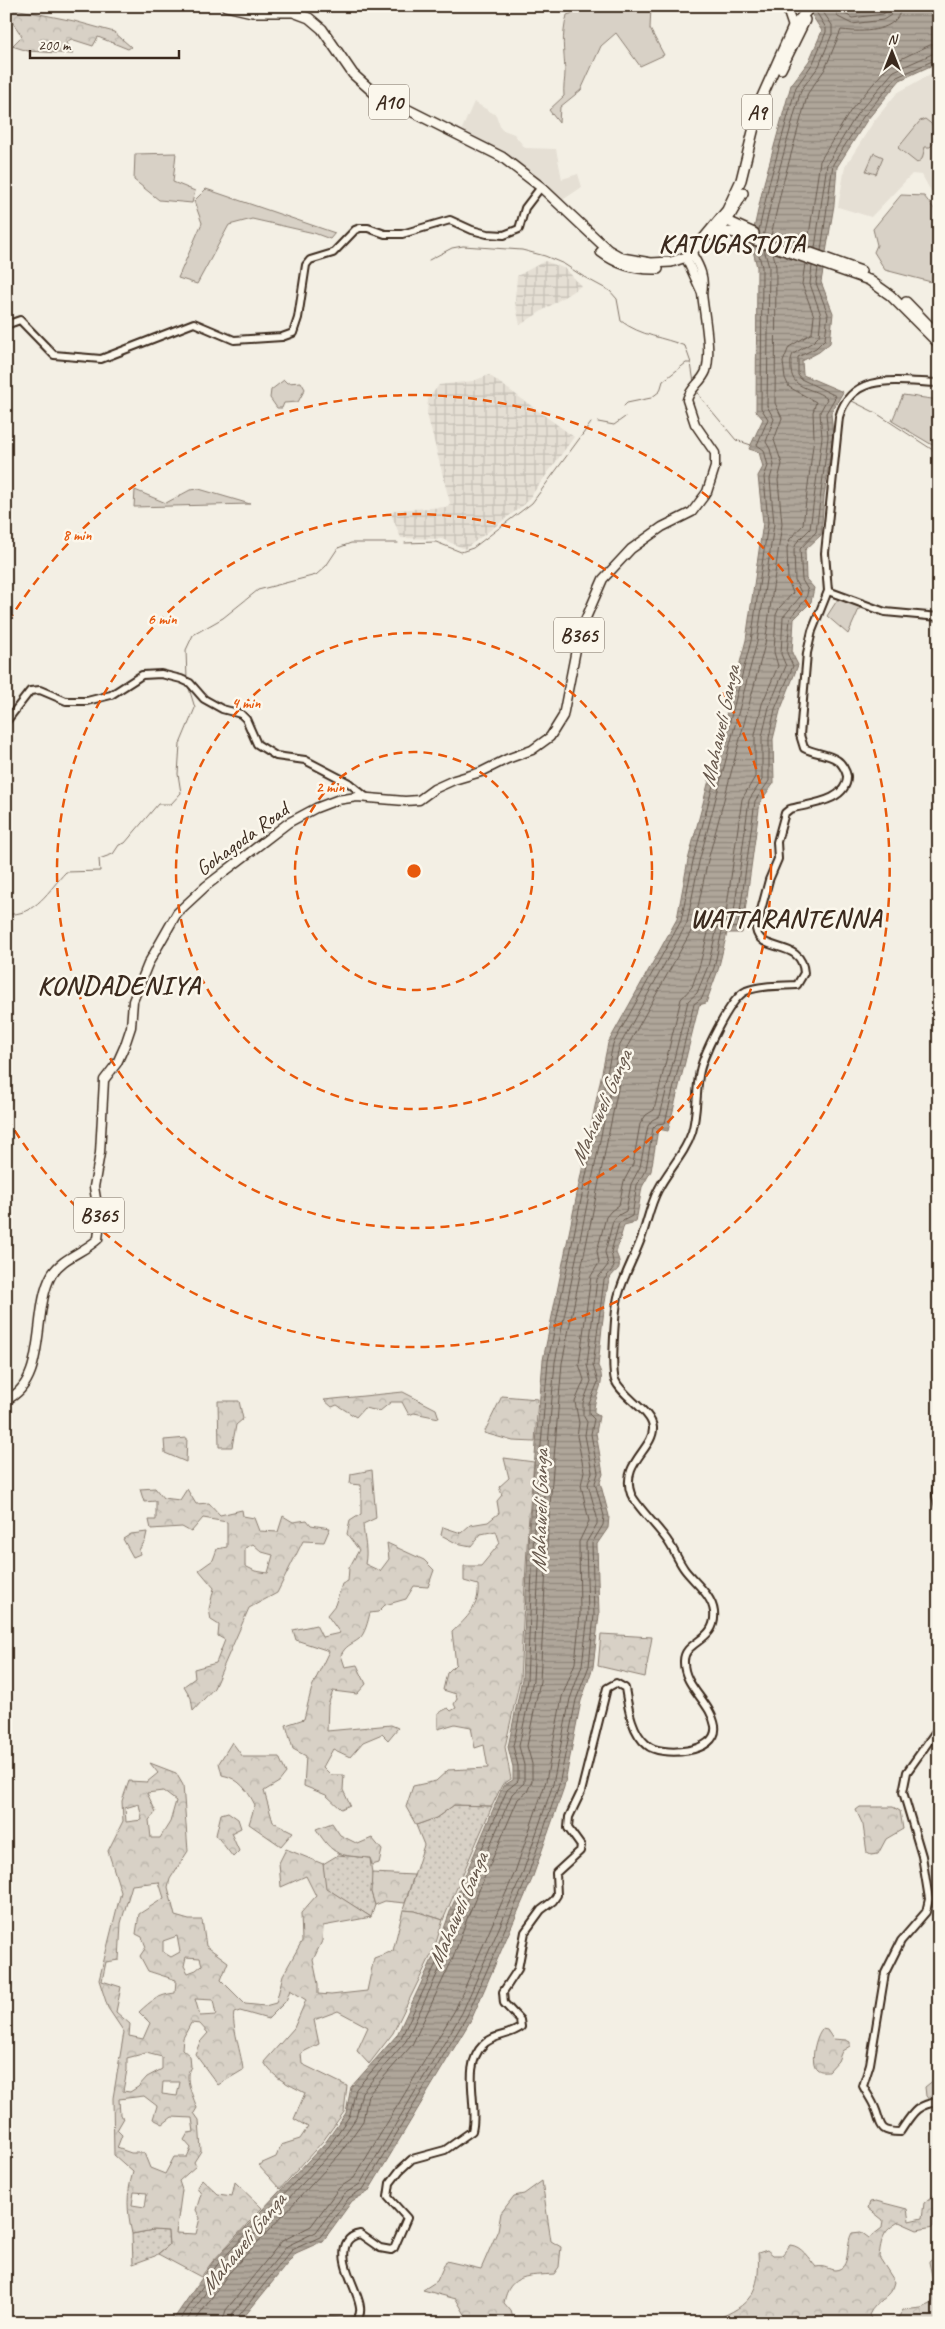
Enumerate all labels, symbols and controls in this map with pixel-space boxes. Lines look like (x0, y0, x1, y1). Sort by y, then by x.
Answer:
scale bar (30, 28, 179, 60)
north arrow (868, 28, 918, 78)
text: N (888, 31, 899, 48)
text: 200 m (38, 36, 72, 55)
road number: A10 (369, 84, 409, 120)
road number: A9 (742, 94, 772, 130)
district label: KATUGASTOTA (658, 227, 806, 260)
text: 8 min (63, 526, 92, 545)
text: 6 min (147, 610, 178, 629)
road number: B365 (554, 618, 604, 652)
water label: Mahaweli Ganga (694, 661, 747, 789)
text: 4 min (232, 694, 261, 713)
text: 2 min (316, 778, 345, 797)
street label: Gohagoda Road (190, 794, 297, 881)
centre of rings (405, 862, 423, 880)
district label: WATTARANTENNA (690, 902, 883, 935)
district label: KONDADENIYA (37, 969, 201, 1002)
water label: Mahaweli Ganga (563, 1043, 640, 1169)
road number: B365 (74, 1198, 124, 1232)
water label: Mahaweli Ganga (525, 1447, 555, 1572)
water label: Mahaweli Ganga (421, 1846, 496, 1972)
water label: Mahaweli Ganga (193, 2185, 294, 2300)

